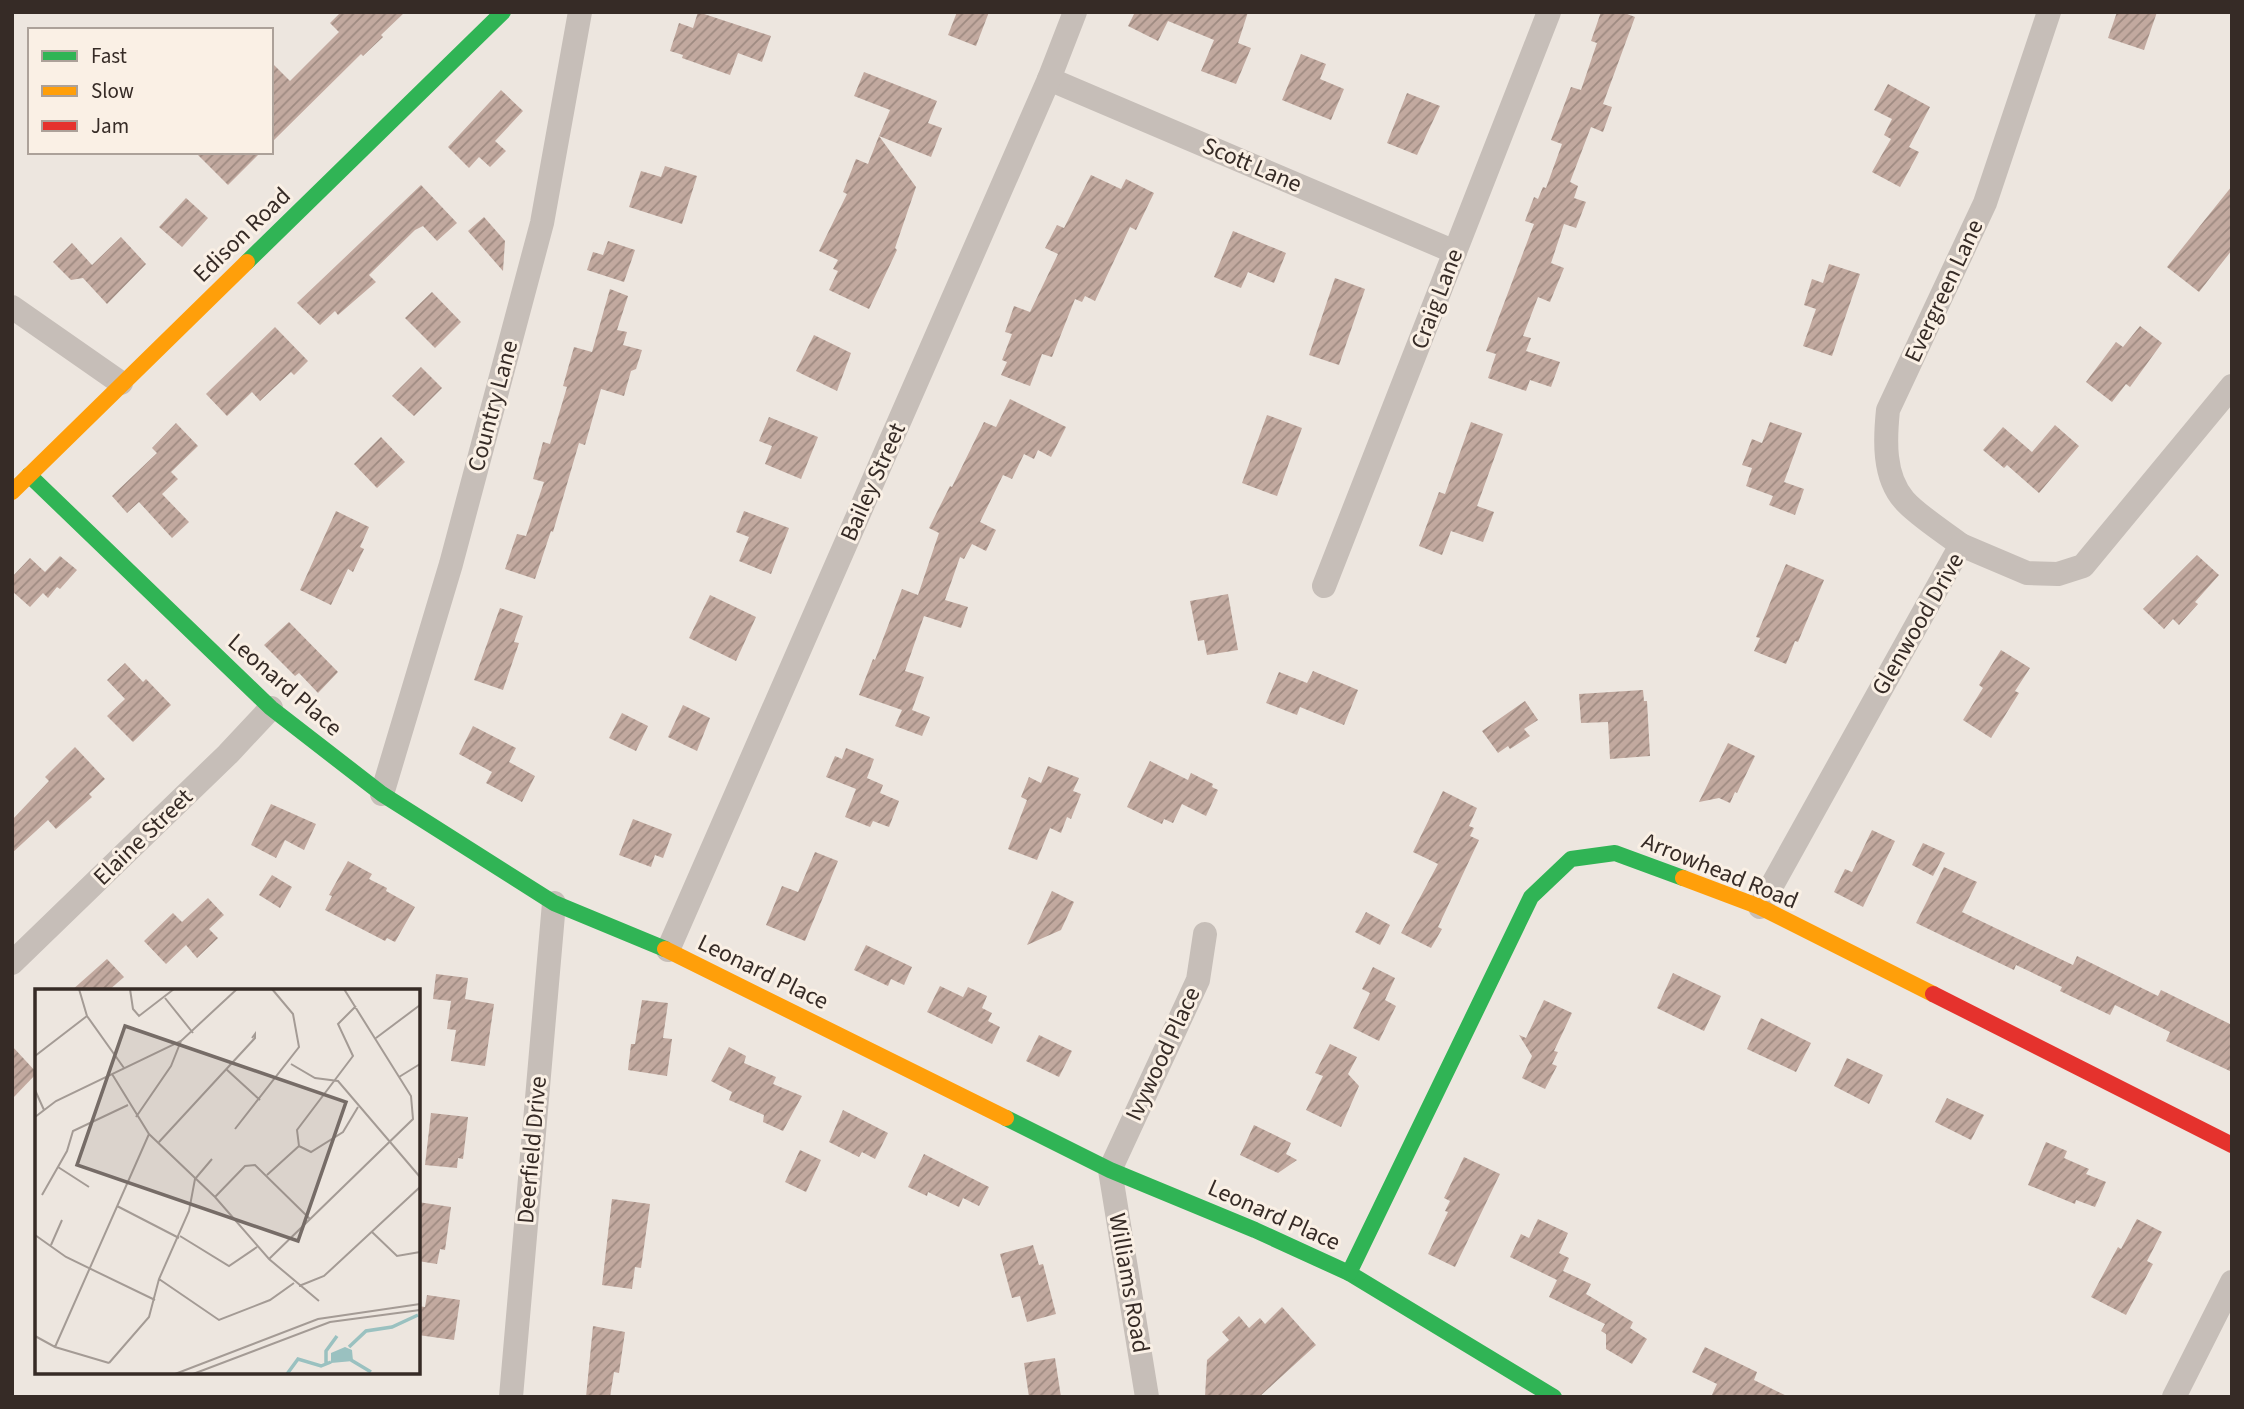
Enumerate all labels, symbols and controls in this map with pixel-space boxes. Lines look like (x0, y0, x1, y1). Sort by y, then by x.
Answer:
legend (28, 28, 273, 154)
text: Fast (91, 41, 127, 71)
text: Slow (91, 76, 134, 106)
text: Jam (91, 111, 129, 141)
street label: Scott Lane (1197, 128, 1307, 202)
street label: Edison Road (185, 179, 299, 291)
street label: Evergreen Lane (1896, 214, 1992, 368)
street label: Craig Lane (1402, 244, 1472, 354)
street label: Country Lane (459, 336, 527, 476)
street label: Bailey Street (831, 417, 915, 547)
street label: Glenwood Drive (1863, 546, 1973, 702)
street label: Leonard Place (220, 625, 350, 745)
street label: Elaine Street (85, 780, 201, 894)
street label: Arrowhead Road (1636, 824, 1804, 918)
street label: Leonard Place (692, 925, 834, 1019)
street label: Ivywood Place (1117, 981, 1209, 1127)
inset map (35, 989, 420, 1374)
street label: Deerfield Drive (508, 1075, 556, 1225)
street label: Leonard Place (1202, 1170, 1346, 1260)
street label: Williams Road (1099, 1210, 1159, 1356)

